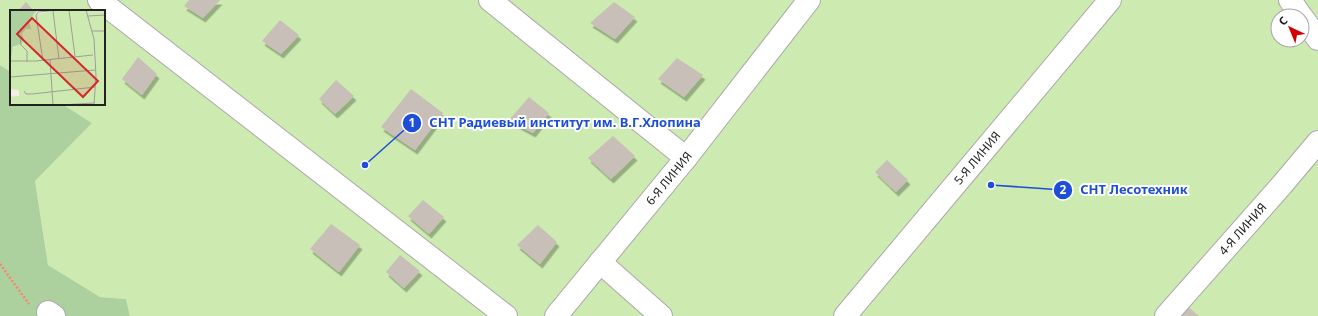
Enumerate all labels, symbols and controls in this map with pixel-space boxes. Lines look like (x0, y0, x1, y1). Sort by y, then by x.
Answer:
north arrow (1270, 8, 1310, 48)
inset map (10, 10, 105, 105)
text: С (1275, 13, 1290, 28)
callout: СНТ Радиевый институт им. В.Г.Хлопина (402, 110, 709, 135)
text: СНТ Радиевый институт им. В.Г.Хлопина (429, 113, 701, 131)
text: 1 (409, 114, 415, 131)
street label: 5-Я ЛИНИЯ (950, 128, 1004, 188)
street label: 6-Я ЛИНИЯ (642, 148, 696, 209)
callout: СНТ Лесотехник (1053, 177, 1196, 202)
text: СНТ Лесотехник (1080, 180, 1188, 198)
text: 2 (1060, 181, 1067, 198)
street label: 4-Я ЛИНИЯ (1215, 199, 1270, 259)

